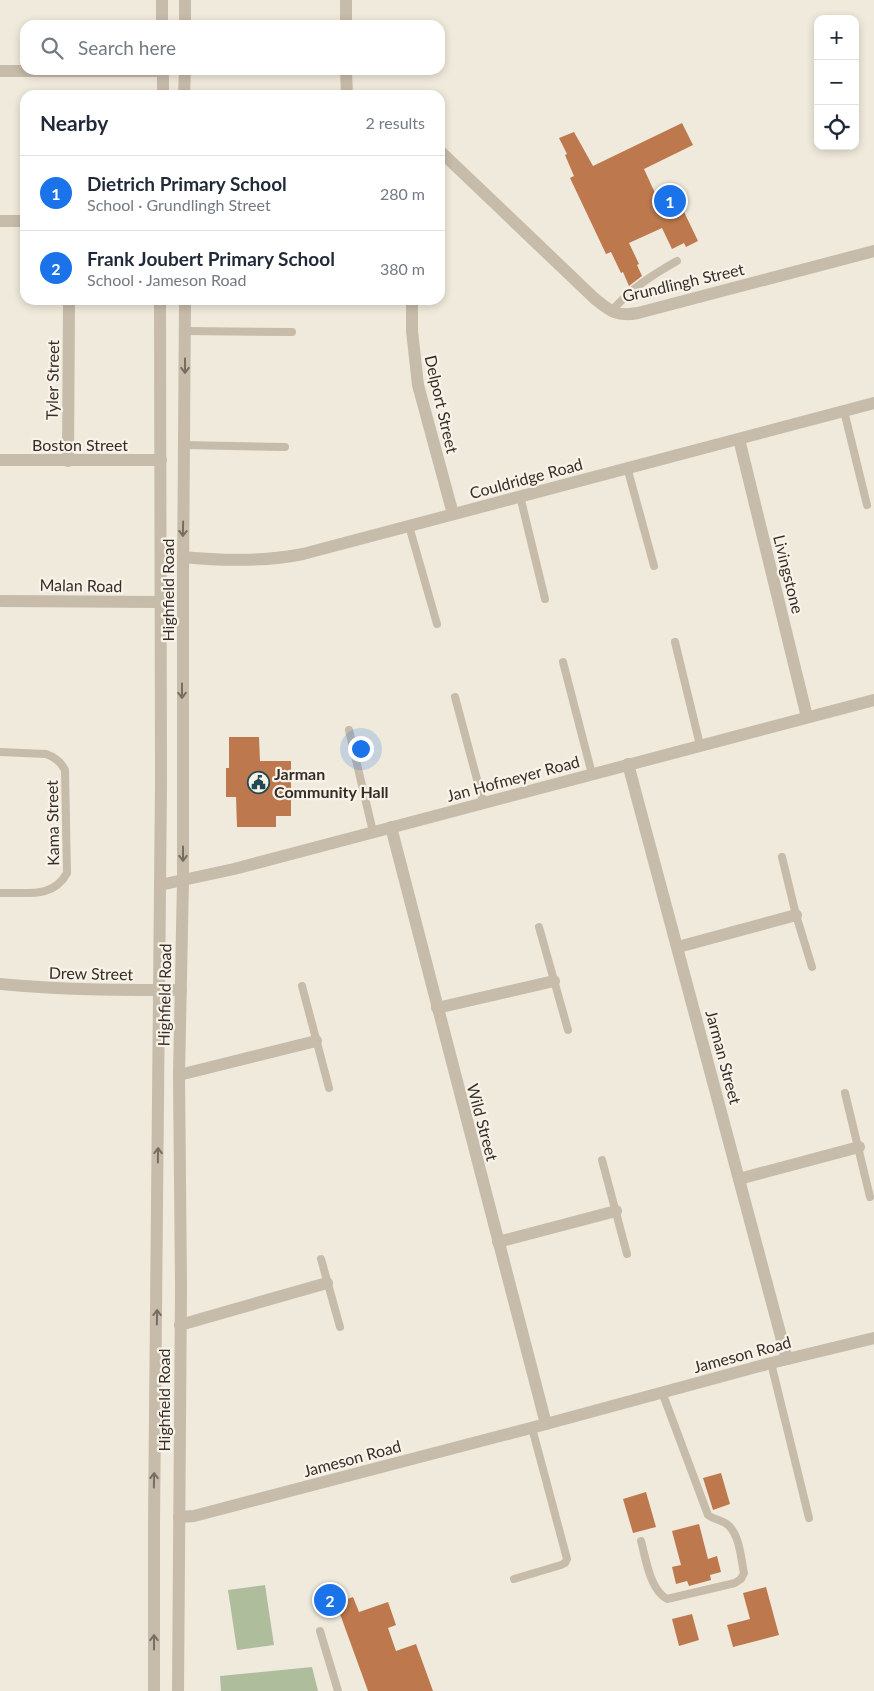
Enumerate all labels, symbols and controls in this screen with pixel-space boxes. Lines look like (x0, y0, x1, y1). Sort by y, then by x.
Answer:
map controls (814, 15, 859, 150)
button: + (814, 15, 859, 60)
search box (20, 20, 445, 75)
icon: search (38, 34, 66, 62)
text: Search here (78, 36, 176, 59)
button: − (814, 60, 859, 105)
button: locate (814, 105, 859, 150)
text: Nearby (40, 110, 108, 135)
text: 2 results (365, 113, 425, 132)
text: Dietrich Primary School (87, 172, 287, 195)
pin: 1 (654, 182, 686, 220)
text: 1 (51, 184, 61, 203)
text: 280 m (380, 184, 425, 203)
text: School · Grundlingh Street (87, 195, 271, 214)
text: Frank Joubert Primary School (87, 247, 335, 270)
text: 2 (51, 259, 61, 278)
text: 380 m (380, 259, 425, 278)
street label: Grundlingh Street (620, 259, 746, 305)
text: School · Jameson Road (87, 270, 247, 289)
street label: Tyler Street (42, 339, 62, 420)
street label: Delport Street (421, 353, 463, 455)
one-way arrow (180, 358, 190, 374)
street label: Boston Street (32, 435, 128, 454)
street label: Couldridge Road (467, 454, 585, 502)
one-way arrow (179, 520, 188, 536)
street label: Livingstone (770, 533, 808, 615)
street label: Highfield Road (158, 539, 177, 641)
street label: Malan Road (39, 575, 123, 595)
one-way arrow (177, 682, 187, 699)
your location (348, 736, 374, 762)
street label: Jan Hofmeyer Road (444, 751, 582, 805)
place label: Jarman Community Hall (274, 764, 389, 801)
public building icon: Jarman Community Hall (246, 770, 270, 794)
street label: Kama Street (42, 780, 62, 866)
one-way arrow (178, 845, 188, 861)
street label: Highfield Road (154, 943, 174, 1047)
street label: Drew Street (49, 963, 134, 983)
street label: Jarman Street (702, 1008, 746, 1106)
street label: Wild Street (464, 1081, 503, 1163)
one-way arrow (154, 1147, 163, 1163)
one-way arrow (152, 1310, 162, 1326)
street label: Jameson Road (691, 1332, 793, 1376)
street label: Highfield Road (154, 1349, 173, 1451)
street label: Jameson Road (301, 1436, 403, 1480)
one-way arrow (149, 1472, 159, 1488)
pin: 2 (314, 1581, 346, 1619)
one-way arrow (149, 1635, 159, 1651)

